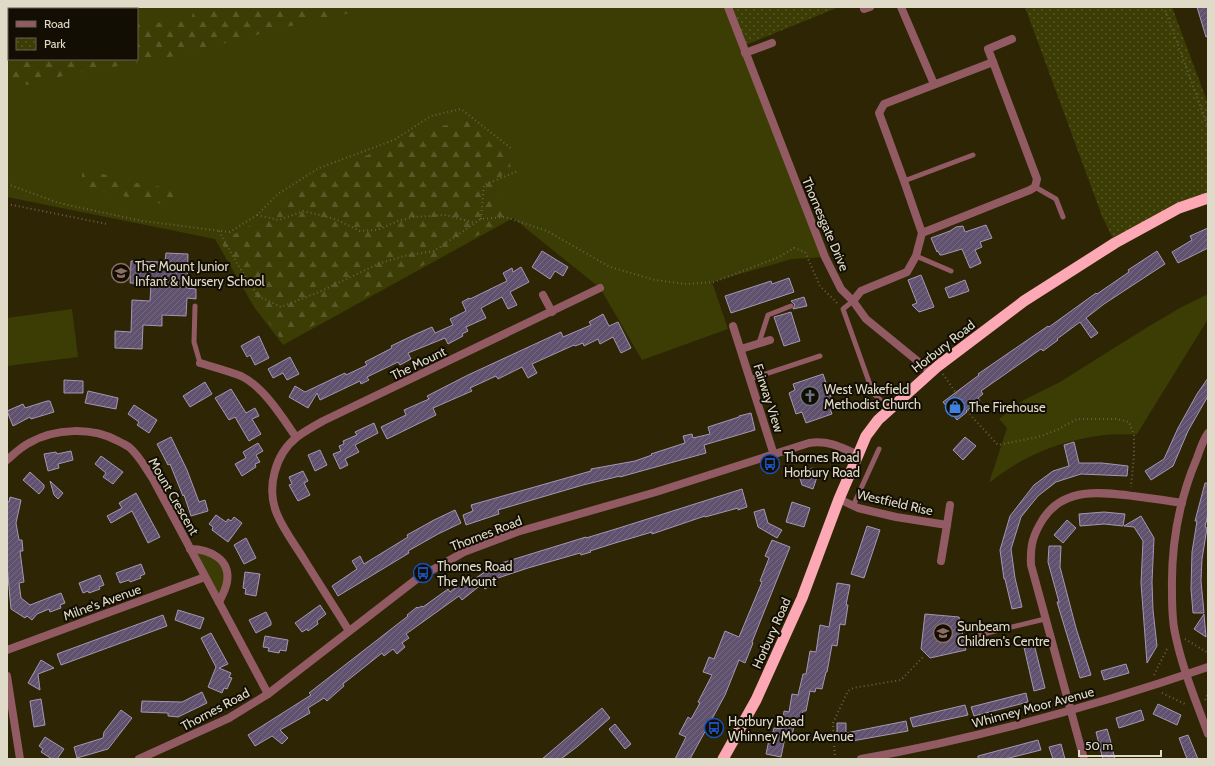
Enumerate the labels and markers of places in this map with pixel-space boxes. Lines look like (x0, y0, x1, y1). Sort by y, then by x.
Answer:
place label: The Mount Junior Infant & Nursery School (135, 258, 265, 289)
school or university icon: The Mount Junior Infant & Nursery School (110, 262, 132, 284)
place label: West Wakefield Methodist Church (824, 381, 921, 412)
church icon: West Wakefield Methodist Church (799, 385, 821, 407)
shop icon: The Firehouse (944, 396, 966, 418)
place label: The Firehouse (969, 399, 1046, 415)
place label: Thornes Road Horbury Road (784, 449, 860, 480)
bus stop icon: Thornes Road Horbury Road (759, 453, 781, 475)
place label: Thornes Road The Mount (437, 558, 513, 589)
bus stop icon: Thornes Road The Mount (412, 562, 434, 584)
place label: Sunbeam Children's Centre (957, 618, 1050, 649)
school or university icon: Sunbeam Children's Centre (932, 622, 954, 644)
place label: Horbury Road Whinney Moor Avenue (728, 713, 854, 744)
bus stop icon: Horbury Road Whinney Moor Avenue (703, 717, 725, 739)

